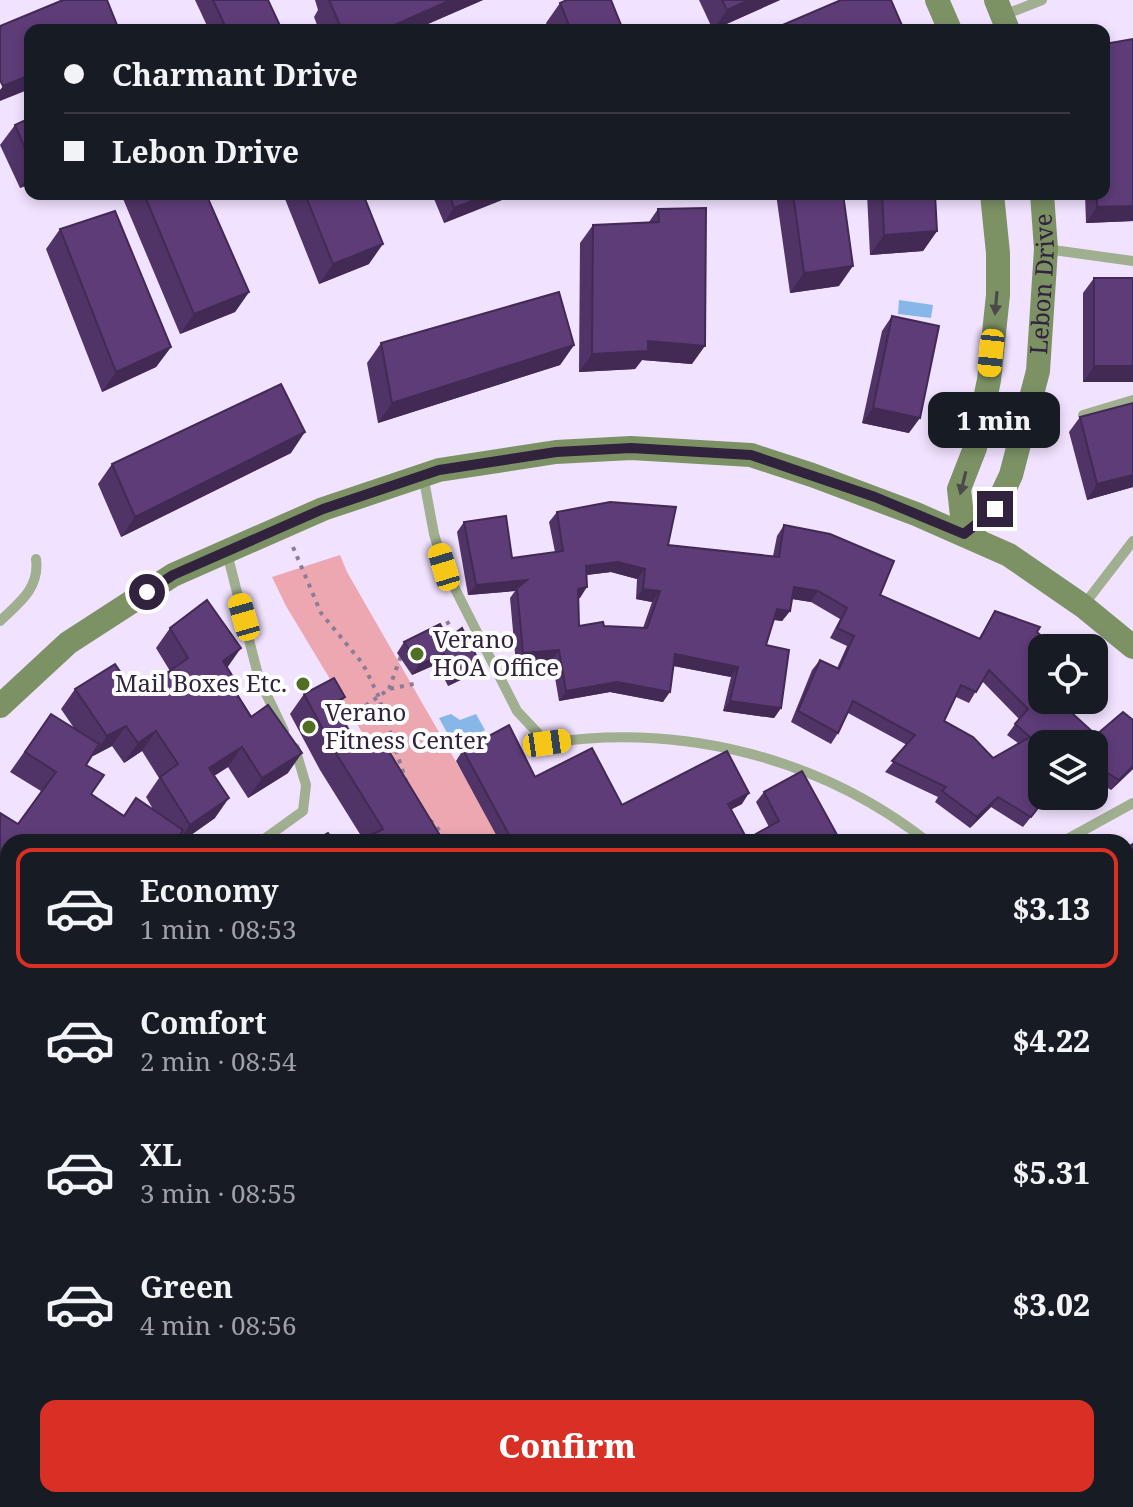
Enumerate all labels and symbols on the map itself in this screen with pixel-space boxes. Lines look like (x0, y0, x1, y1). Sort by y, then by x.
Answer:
street label: Lebon Drive (1021, 212, 1061, 356)
one-way arrow (990, 291, 1003, 316)
car (977, 328, 1005, 378)
callout: 1 min (929, 393, 1061, 449)
one-way arrow (956, 470, 969, 495)
route end (977, 491, 1013, 527)
car (426, 541, 462, 593)
route start (129, 574, 165, 610)
car (226, 591, 262, 643)
place label: Verano HOA Office (433, 622, 559, 683)
marker: Verano HOA Office (408, 645, 426, 663)
place label: Mail Boxes Etc. (115, 666, 287, 699)
marker: Mail Boxes Etc. (294, 675, 312, 693)
place label: Verano Fitness Center (325, 695, 487, 756)
marker: Verano Fitness Center (300, 718, 318, 736)
car (522, 728, 572, 758)

